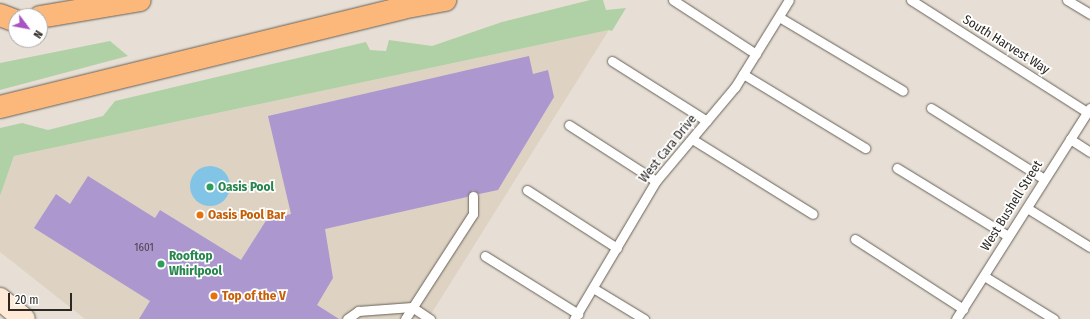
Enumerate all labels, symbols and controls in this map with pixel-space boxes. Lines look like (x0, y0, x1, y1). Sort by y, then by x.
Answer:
north arrow (8, 8, 48, 48)
street label: South Harvest Way (960, 12, 1052, 78)
text: N (30, 28, 45, 40)
street label: West Cara Drive (636, 112, 700, 186)
street label: West Bushell Street (978, 158, 1046, 254)
place label: Oasis Pool (218, 179, 274, 195)
marker: Oasis Pool (205, 182, 215, 192)
place label: Oasis Pool Bar (208, 207, 285, 223)
marker: Oasis Pool Bar (195, 210, 205, 220)
house number: 1601 (134, 241, 154, 255)
place label: Rooftop Whirlpool (169, 249, 222, 280)
marker: Rooftop Whirlpool (156, 259, 166, 269)
scale bar (10, 285, 74, 311)
place label: Top of the V (222, 288, 286, 304)
marker: Top of the V (209, 291, 219, 301)
text: 20 m (15, 293, 39, 307)

